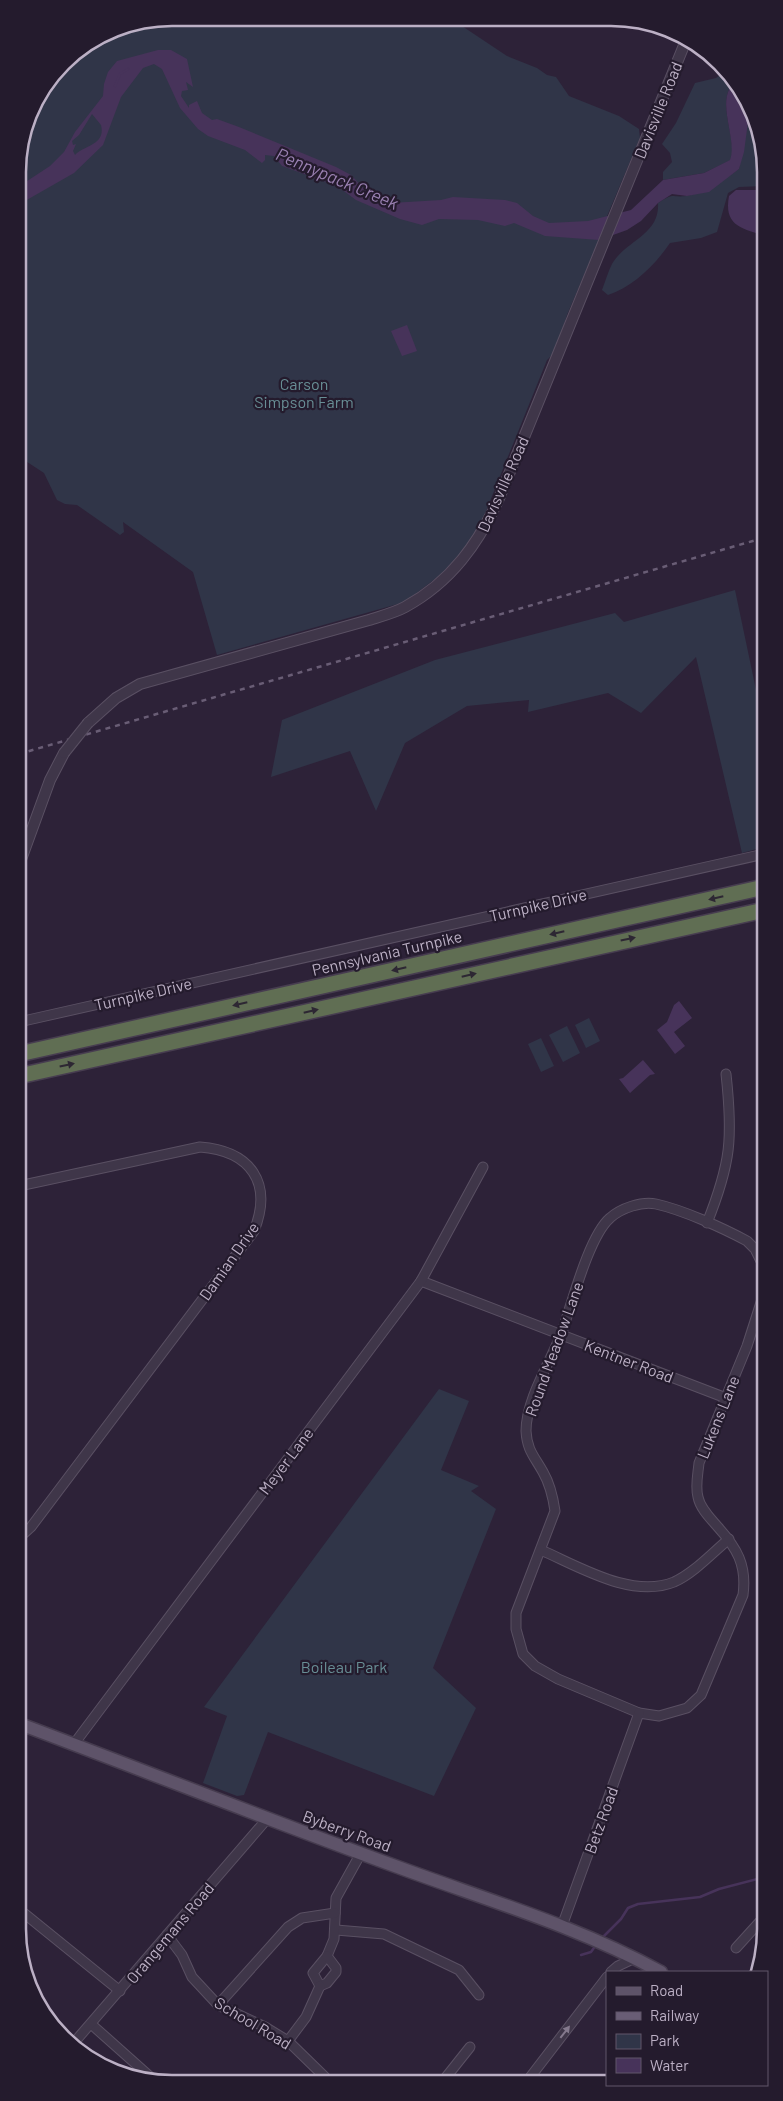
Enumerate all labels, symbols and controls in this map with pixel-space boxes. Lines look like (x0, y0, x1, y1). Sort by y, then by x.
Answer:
street label: Davisville Road (629, 59, 686, 161)
water label: Pennypack Creek (273, 142, 402, 214)
park label: Carson Simpson Farm (254, 374, 354, 411)
street label: Davisville Road (473, 433, 532, 535)
street label: Turnpike Drive (487, 884, 588, 925)
one-way arrow (708, 894, 724, 902)
street label: Pennsylvania Turnpike (310, 926, 464, 979)
one-way arrow (550, 929, 565, 937)
one-way arrow (620, 935, 636, 943)
one-way arrow (390, 965, 406, 973)
one-way arrow (462, 971, 477, 979)
street label: Turnpike Drive (92, 973, 193, 1014)
one-way arrow (233, 1000, 248, 1008)
one-way arrow (303, 1007, 318, 1015)
one-way arrow (59, 1061, 74, 1069)
street label: Damian Drive (195, 1218, 262, 1303)
street label: Round Meadow Lane (520, 1279, 587, 1419)
street label: Kentner Road (582, 1335, 676, 1386)
street label: Lukens Lane (692, 1373, 743, 1461)
street label: Meyer Lane (254, 1424, 317, 1498)
park label: Boileau Park (301, 1657, 387, 1676)
street label: Betz Road (580, 1784, 621, 1856)
street label: Byberry Road (300, 1806, 394, 1855)
street label: Orangemans Road (122, 1878, 217, 1987)
legend (606, 1971, 768, 2086)
text: Road (650, 1981, 683, 1999)
street label: School Road (212, 1992, 295, 2053)
text: Railway (650, 2006, 699, 2024)
one-way arrow (559, 2026, 570, 2039)
text: Park (650, 2031, 680, 2049)
text: Water (650, 2056, 689, 2074)

